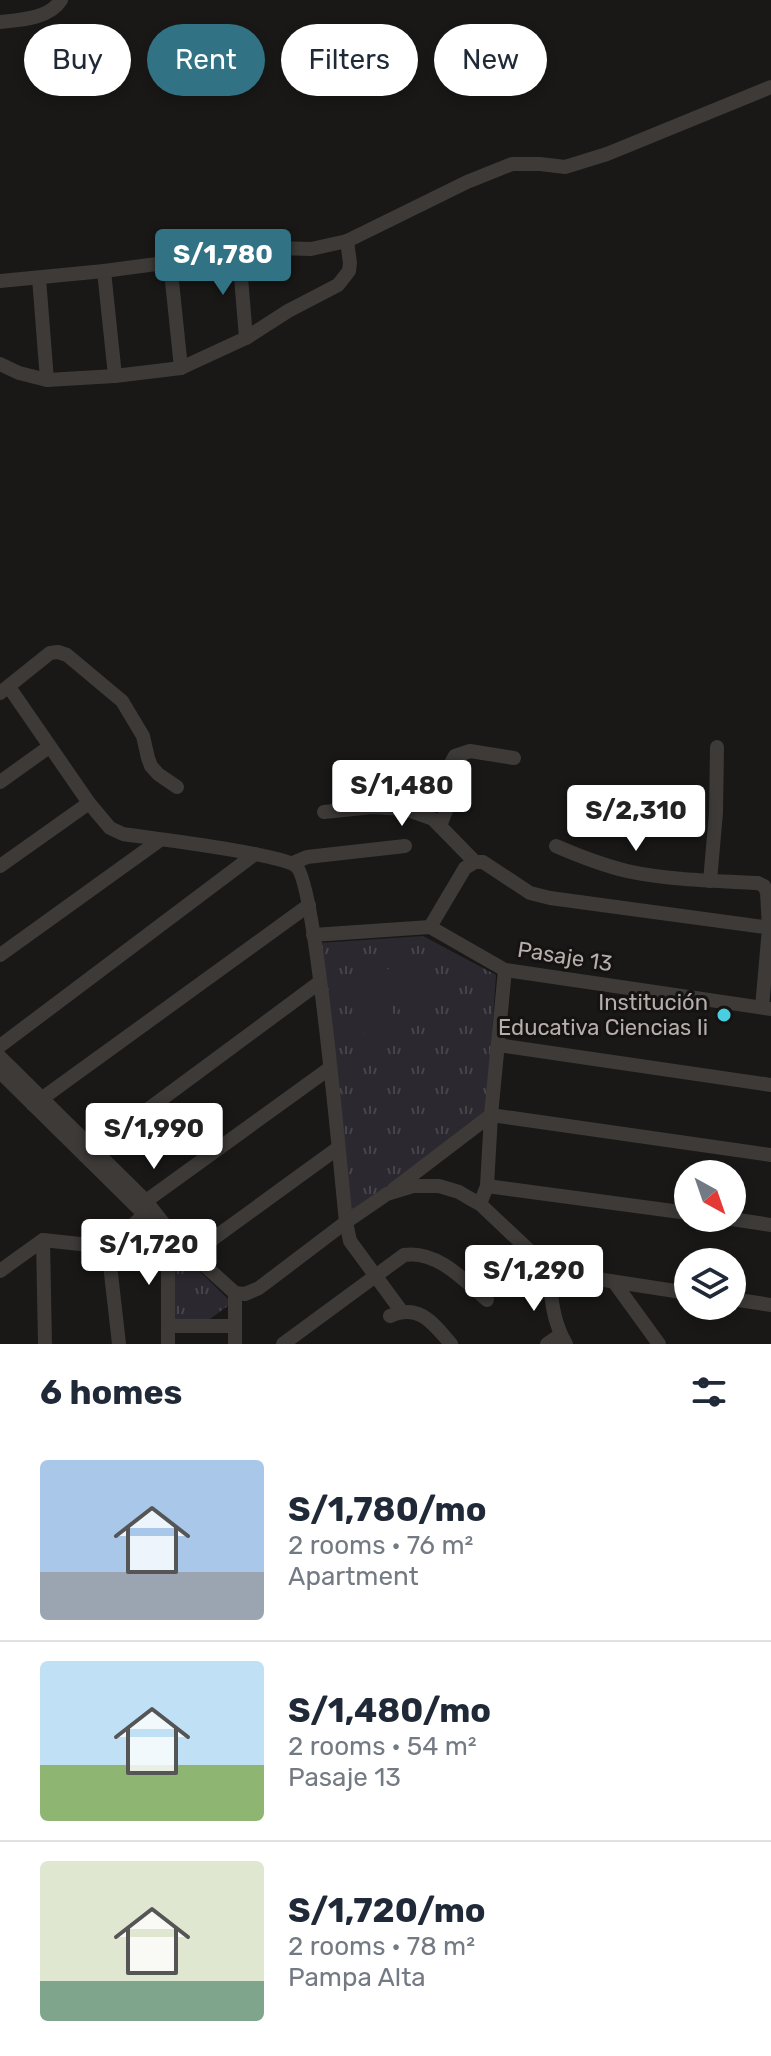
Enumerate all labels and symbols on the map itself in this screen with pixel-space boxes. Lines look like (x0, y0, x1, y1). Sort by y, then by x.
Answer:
pin: S/1,780 (149, 229, 297, 297)
pin: S/1,480 (328, 760, 476, 828)
pin: S/2,310 (562, 785, 710, 853)
street label: Pasaje 13 (516, 936, 614, 977)
place label: Institución Educativa Ciencias Ii (498, 989, 708, 1041)
marker: Institución Educativa Ciencias Ii (715, 1006, 733, 1024)
pin: S/1,990 (80, 1103, 228, 1171)
north arrow (674, 1160, 746, 1232)
pin: S/1,720 (75, 1219, 223, 1287)
pin: S/1,290 (460, 1245, 608, 1313)

